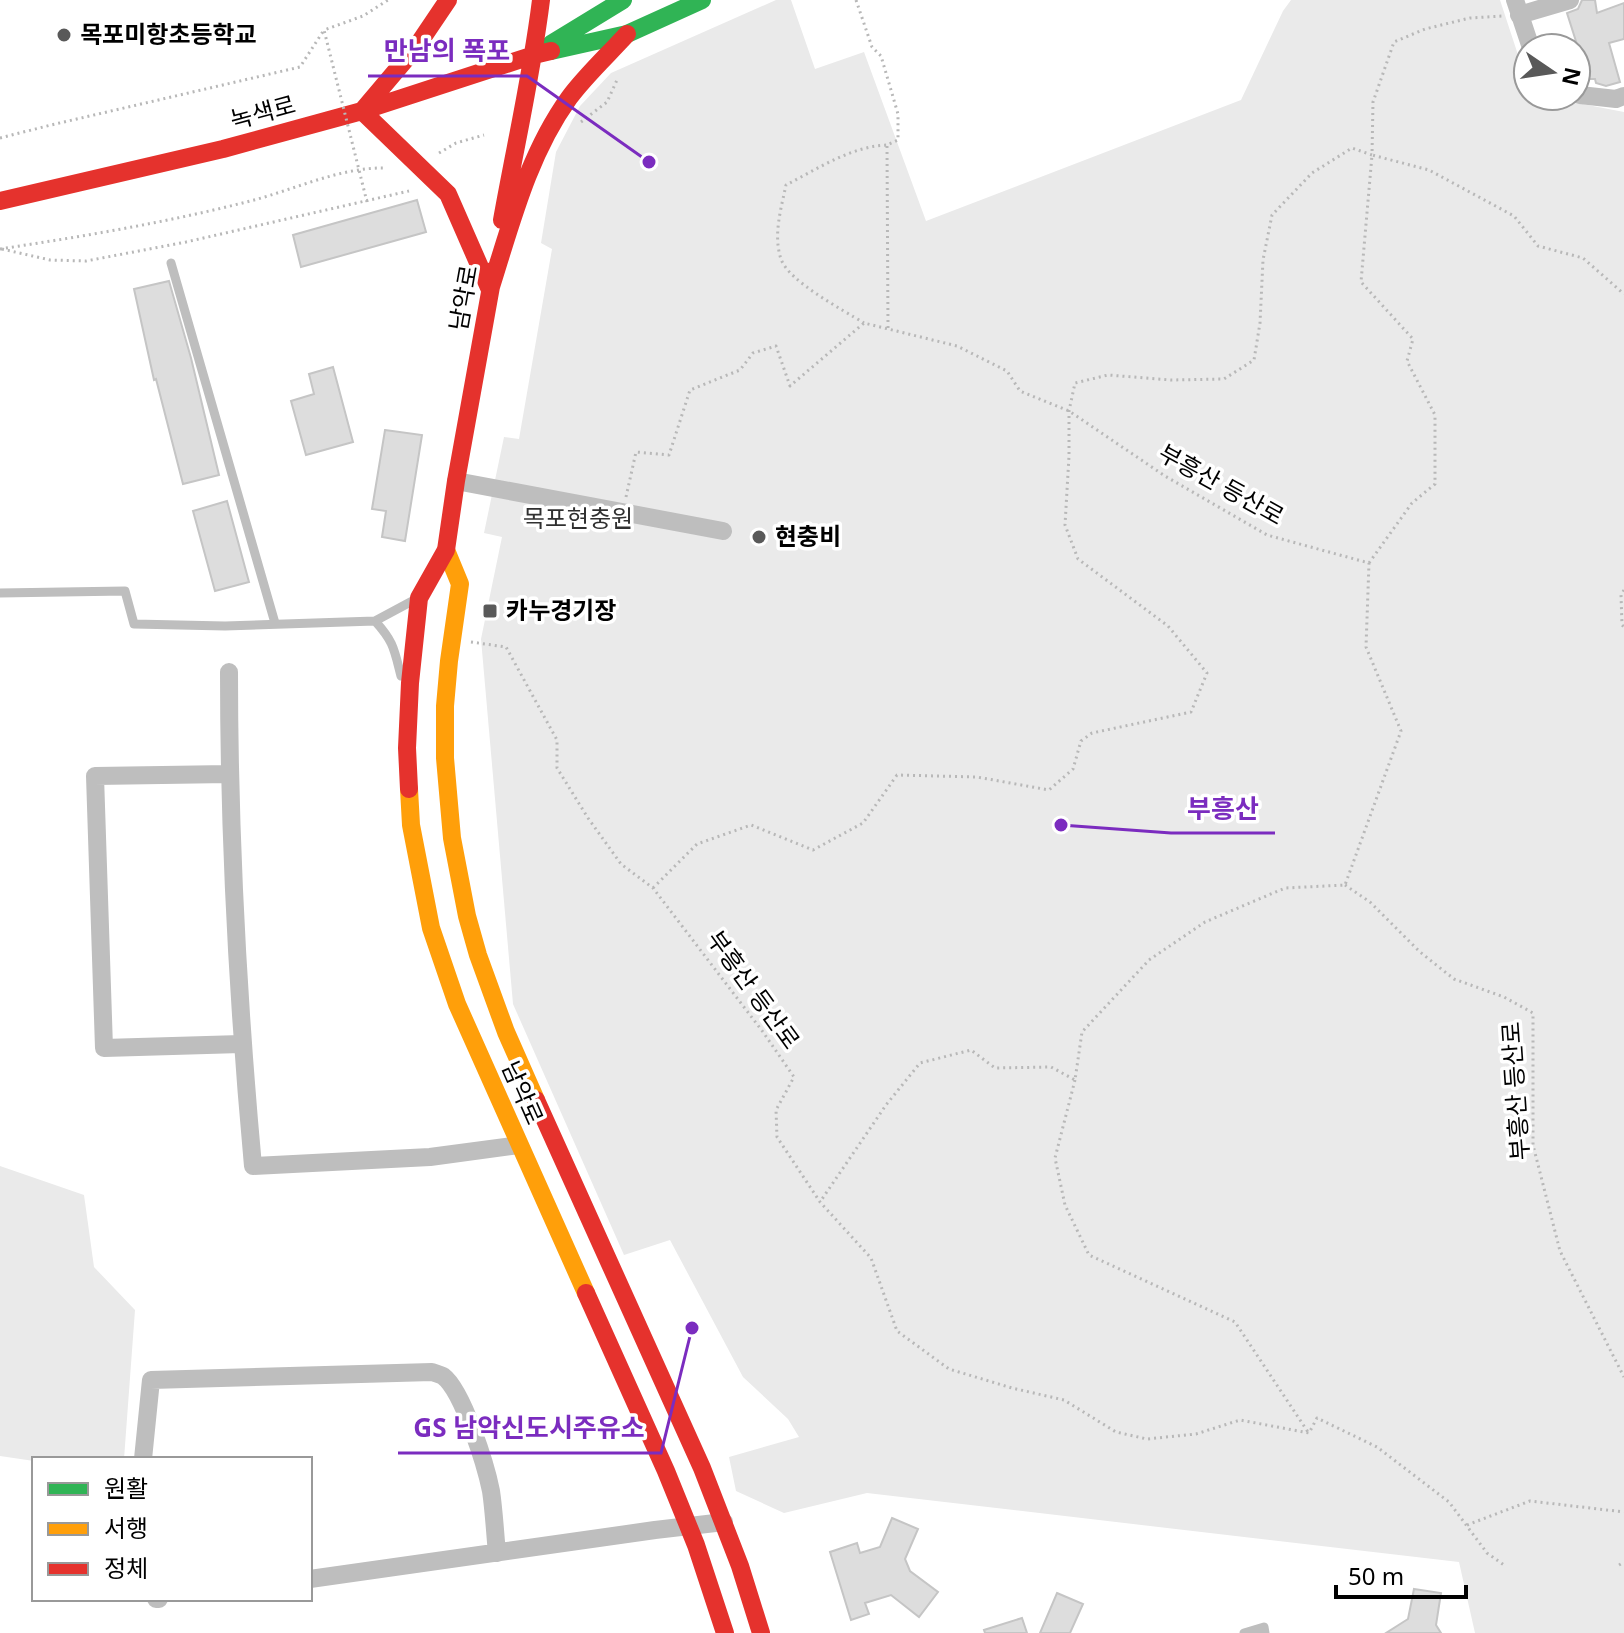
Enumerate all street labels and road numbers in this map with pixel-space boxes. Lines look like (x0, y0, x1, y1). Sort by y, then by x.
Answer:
street label: 녹색로 (226, 87, 299, 136)
street label: 남악로 (441, 262, 485, 333)
street label: 부흥산 등산로 (1153, 436, 1290, 532)
street label: 부흥산 등산로 (700, 923, 808, 1055)
street label: 부흥산 등산로 (1493, 1021, 1536, 1161)
street label: 남악로 (495, 1055, 552, 1129)

